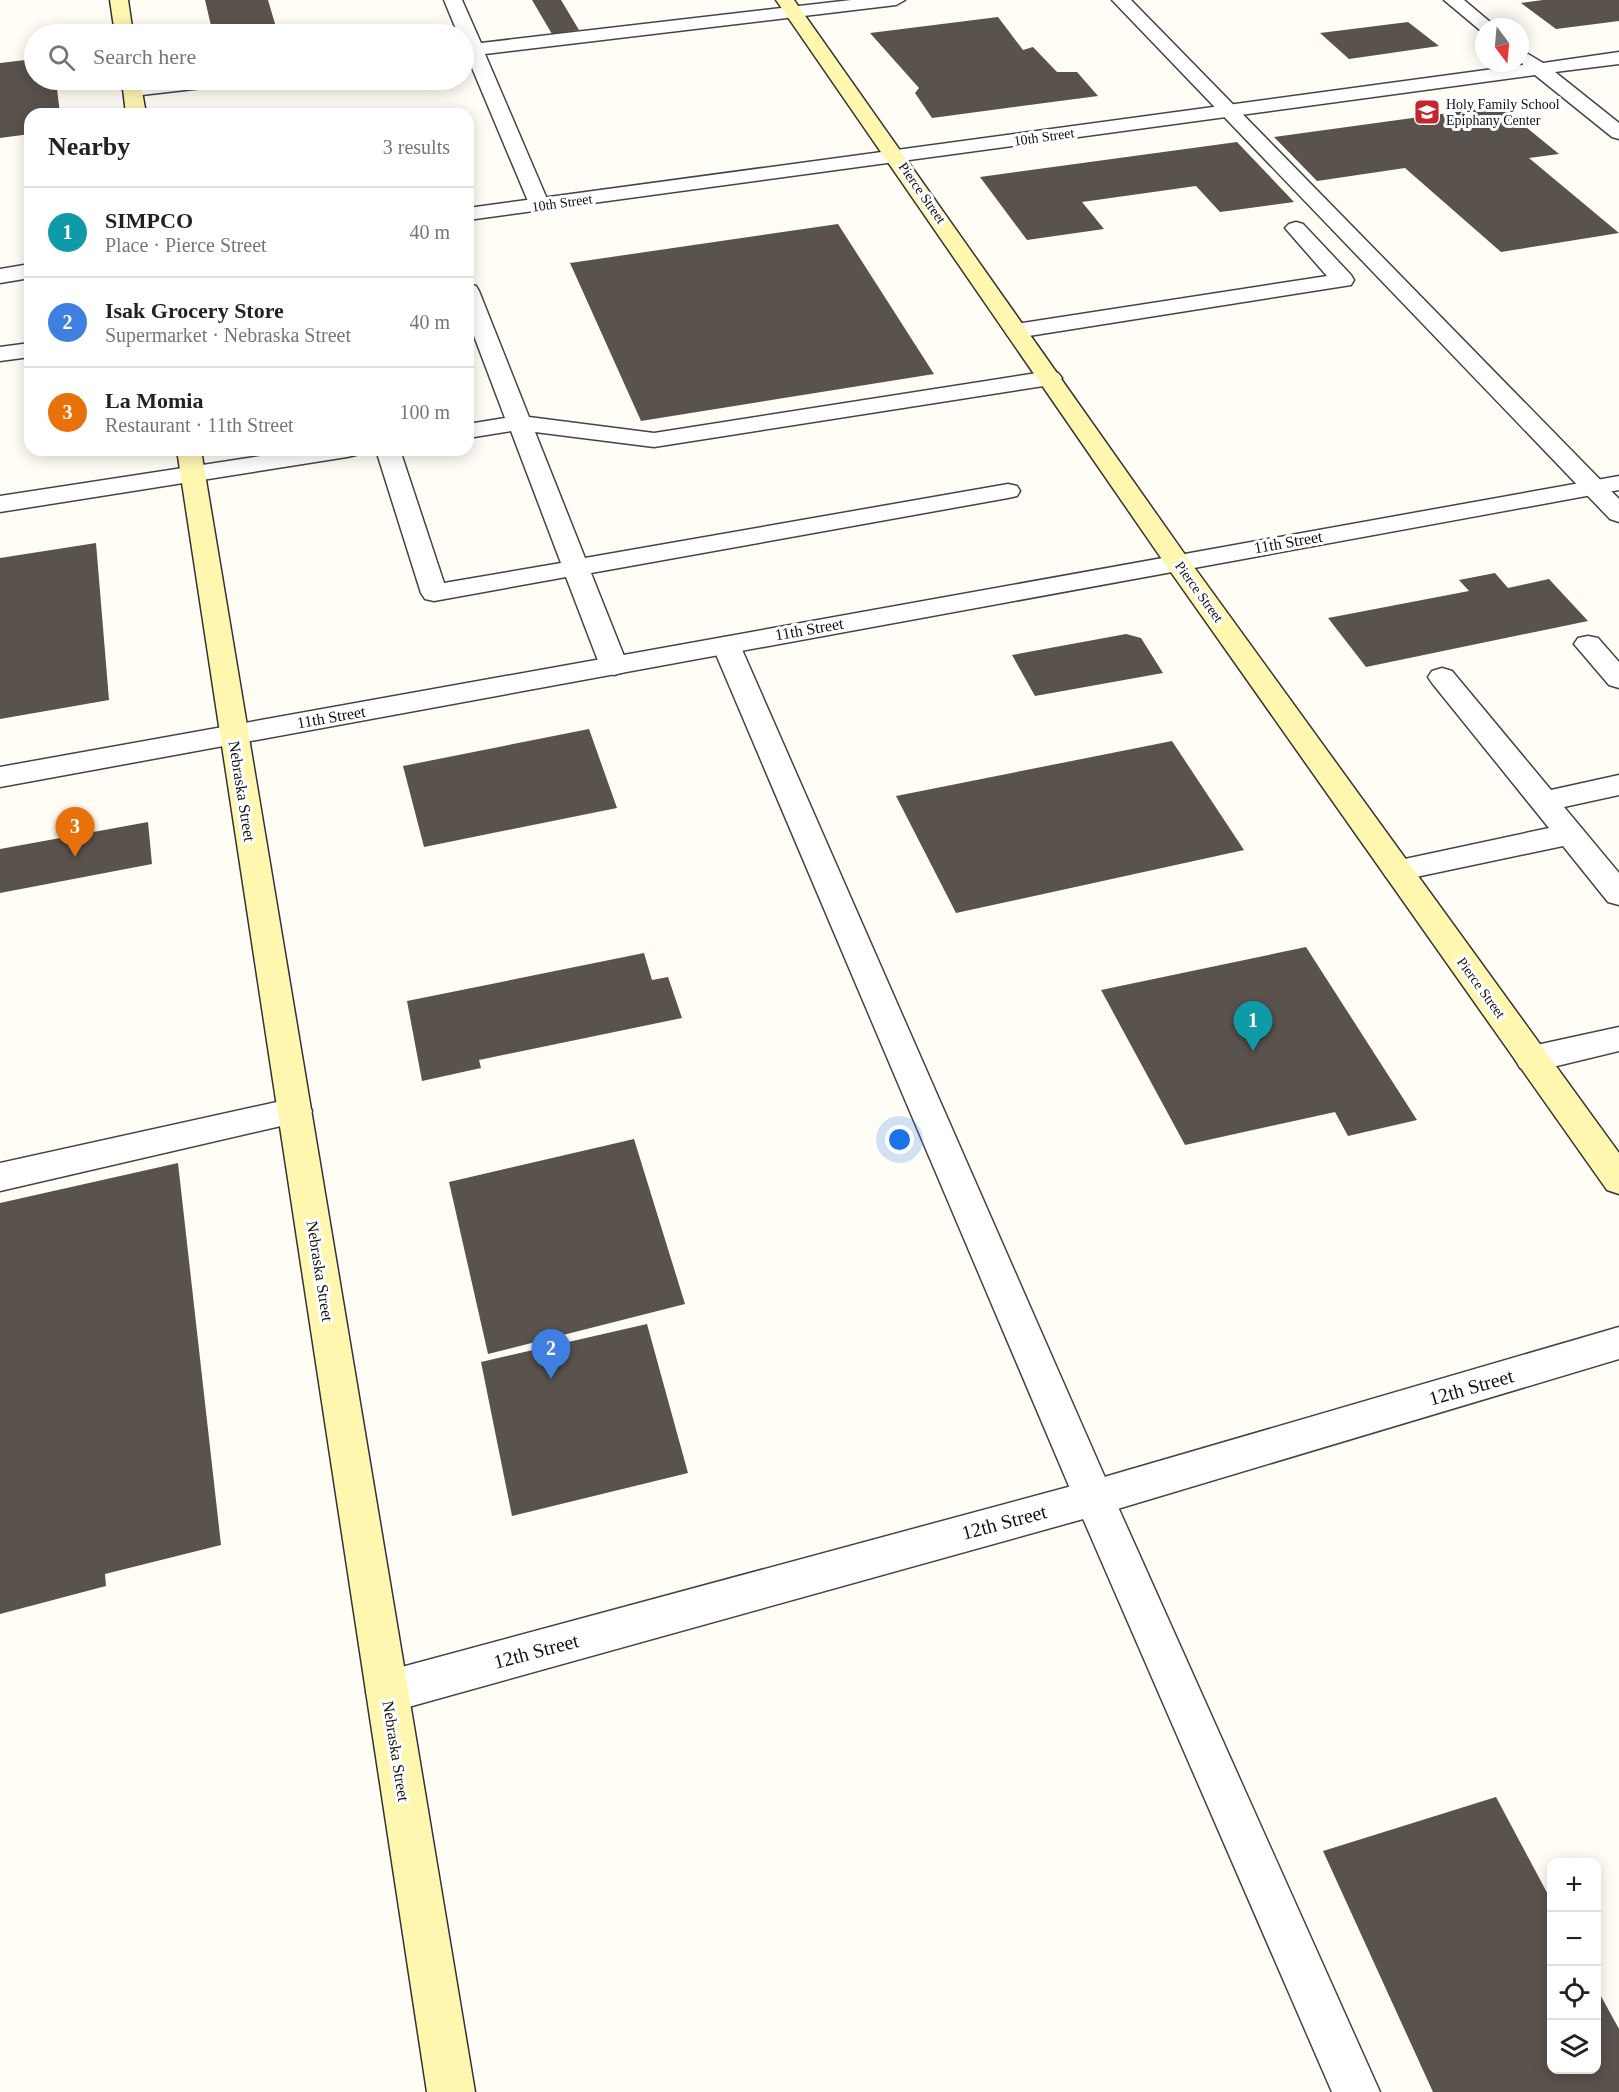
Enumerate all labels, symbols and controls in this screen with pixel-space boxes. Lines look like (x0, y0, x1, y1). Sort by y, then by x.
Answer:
north arrow (1475, 18, 1529, 72)
search box (24, 24, 474, 90)
icon: search (45, 41, 78, 74)
text: Search here (93, 44, 196, 69)
school or university icon: Holy Family School Epiphany Center (1412, 97, 1442, 127)
place label: Holy Family School Epiphany Center (1446, 97, 1560, 128)
street label: 10th Street (1013, 125, 1075, 149)
text: Nearby (48, 132, 130, 161)
text: 3 results (383, 136, 450, 158)
street label: Pierce Street (895, 160, 949, 227)
street label: 10th Street (531, 191, 593, 215)
text: SIMPCO (105, 208, 193, 233)
text: 1 (63, 221, 73, 243)
text: 40 m (409, 221, 450, 243)
text: Place · Pierce Street (105, 234, 267, 256)
text: Isak Grocery Store (105, 298, 284, 323)
text: 2 (63, 311, 73, 333)
text: 40 m (409, 311, 450, 333)
text: Supermarket · Nebraska Street (105, 324, 351, 346)
text: La Momia (105, 388, 203, 413)
text: 3 (63, 401, 73, 423)
text: 100 m (399, 401, 450, 423)
text: Restaurant · 11th Street (105, 414, 294, 436)
street label: 11th Street (1252, 528, 1324, 556)
street label: Pierce Street (1172, 559, 1226, 625)
street label: 11th Street (773, 615, 845, 643)
street label: 11th Street (295, 703, 367, 731)
street label: Nebraska Street (226, 739, 258, 843)
pin: 3 (56, 808, 94, 857)
street label: Pierce Street (1454, 955, 1508, 1021)
pin: 1 (1234, 1002, 1272, 1051)
your location (885, 1125, 914, 1154)
street label: Nebraska Street (304, 1219, 336, 1323)
pin: 2 (532, 1330, 570, 1379)
street label: 12th Street (1426, 1364, 1516, 1410)
street label: 12th Street (959, 1500, 1049, 1544)
street label: 12th Street (491, 1629, 581, 1673)
street label: Nebraska Street (380, 1699, 412, 1803)
map controls (1547, 1858, 1601, 2074)
button: + (1547, 1858, 1601, 1912)
button: − (1547, 1912, 1601, 1966)
button: locate (1547, 1966, 1601, 2020)
button: layers (1547, 2020, 1601, 2074)

